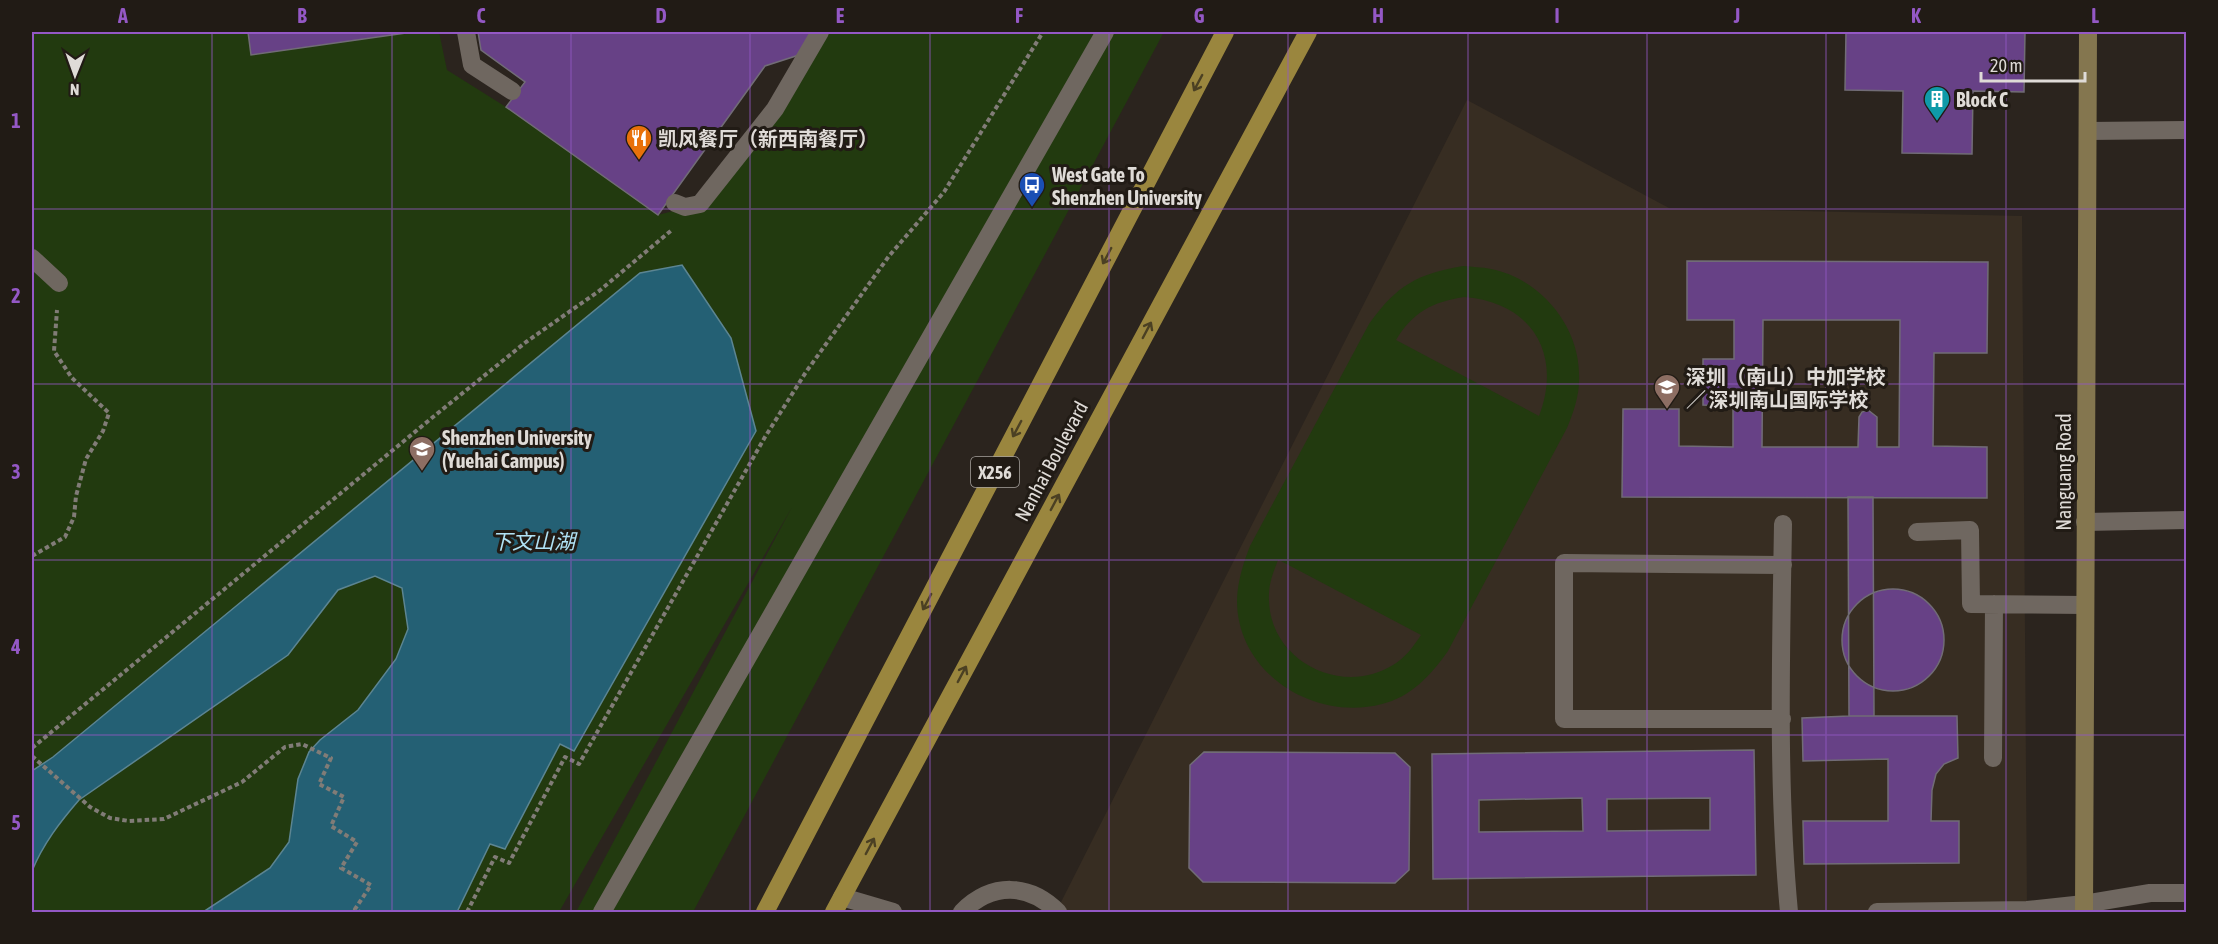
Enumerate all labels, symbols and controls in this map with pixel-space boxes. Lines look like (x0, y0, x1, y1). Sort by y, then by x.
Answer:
text: A (117, 4, 128, 27)
text: B (297, 4, 307, 27)
text: C (477, 4, 486, 27)
text: D (655, 4, 667, 27)
text: E (836, 4, 845, 27)
text: F (1015, 4, 1023, 27)
text: G (1194, 4, 1205, 27)
text: H (1372, 4, 1384, 27)
text: I (1554, 4, 1560, 27)
text: J (1733, 4, 1740, 27)
text: K (1911, 4, 1921, 27)
text: L (2091, 4, 2099, 27)
north arrow (45, 45, 105, 105)
scale bar (1981, 45, 2084, 83)
text: 20 m (1990, 55, 2022, 76)
one-way arrow (1192, 74, 1203, 92)
text: N (70, 81, 80, 99)
building icon: Block C (1922, 84, 1952, 122)
place label: Block C (1956, 88, 2008, 111)
text: 1 (11, 109, 21, 132)
restaurant icon: 凯风餐厅（新西南餐厅） (624, 123, 654, 161)
place label: 凯风餐厅（新西南餐厅） (658, 127, 878, 150)
place label: West Gate To Shenzhen University (1051, 163, 1203, 209)
bus stop icon: West Gate To Shenzhen University (1017, 170, 1047, 208)
one-way arrow (1101, 247, 1113, 265)
text: 2 (11, 284, 21, 307)
one-way arrow (1142, 322, 1153, 340)
place label: 深圳（南山）中加学校 ／ 深圳南山国际学校 (1686, 365, 1886, 411)
school or university icon: 深圳（南山）中加学校 ／ 深圳南山国际学校 (1652, 372, 1682, 410)
street label: Nanhai Boulevard (1010, 397, 1092, 525)
street label: Nanguang Road (2052, 413, 2075, 531)
one-way arrow (1011, 420, 1023, 437)
place label: Shenzhen University (Yuehai Campus) (442, 426, 593, 472)
school or university icon: Shenzhen University (Yuehai Campus) (407, 434, 437, 472)
road number: X256 (971, 457, 1019, 487)
text: 3 (11, 460, 21, 483)
one-way arrow (1049, 494, 1061, 511)
water label: 下文山湖 (491, 529, 578, 553)
one-way arrow (921, 593, 933, 610)
text: 4 (10, 635, 21, 658)
one-way arrow (956, 666, 968, 683)
text: 5 (11, 811, 21, 834)
one-way arrow (865, 837, 876, 855)

